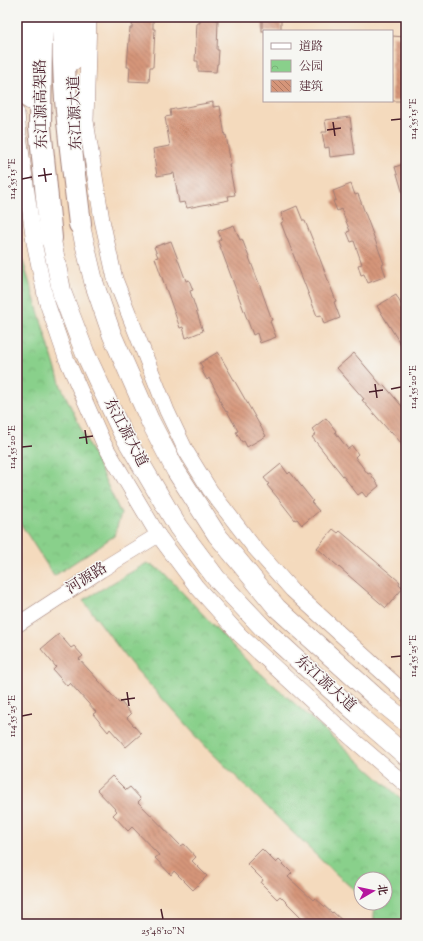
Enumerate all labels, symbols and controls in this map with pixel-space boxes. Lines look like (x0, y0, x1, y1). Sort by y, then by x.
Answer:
legend (263, 30, 393, 102)
text: 道路 (299, 38, 323, 56)
text: 公园 (299, 58, 323, 76)
street label: 东江源高架路 (31, 59, 53, 149)
street label: 东江源大道 (64, 75, 88, 151)
text: 建筑 (299, 78, 323, 96)
text: 114°55'15"E (406, 98, 421, 140)
text: 114°55'15"E (5, 158, 20, 200)
text: 114°55'20"E (406, 365, 421, 409)
street label: 东江源大道 (98, 395, 152, 471)
text: 114°55'20"E (5, 425, 20, 469)
street label: 河源路 (62, 558, 112, 600)
text: 114°55'25"E (406, 635, 421, 677)
street label: 东江源大道 (290, 651, 360, 717)
text: 114°55'25"E (5, 695, 20, 737)
north arrow (353, 871, 393, 911)
text: 北 (373, 883, 391, 896)
text: 25°48'10"N (141, 924, 185, 939)

